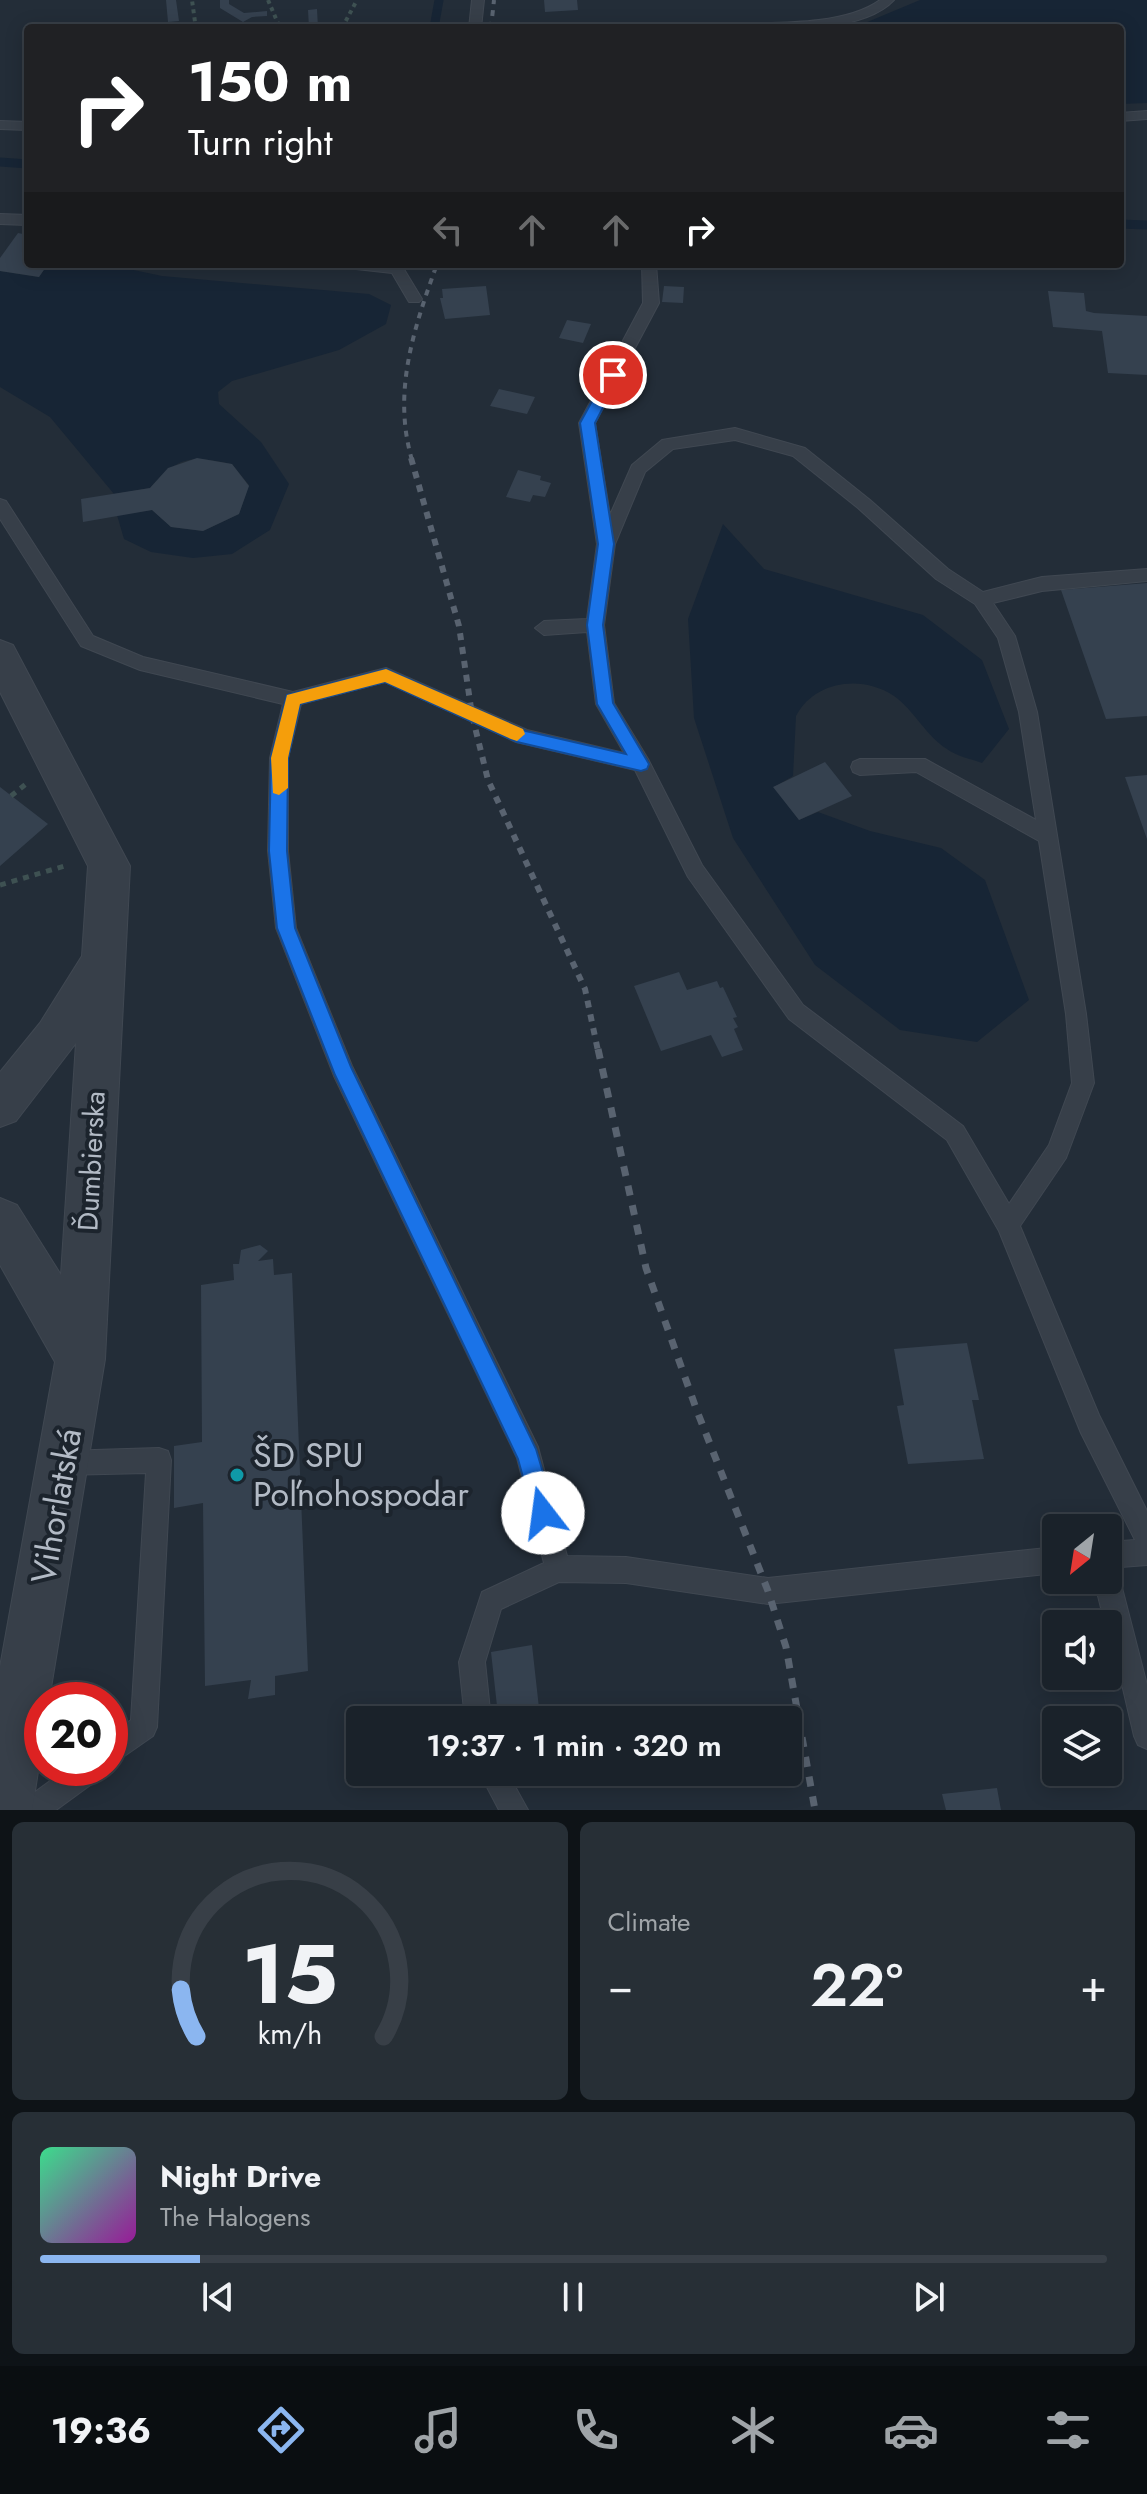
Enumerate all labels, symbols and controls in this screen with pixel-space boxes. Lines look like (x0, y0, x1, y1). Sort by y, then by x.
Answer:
text: 150 m (188, 41, 352, 122)
icon: right (56, 56, 160, 160)
text: Turn right (188, 116, 333, 168)
icon: left (426, 208, 470, 252)
icon: ahead (510, 208, 554, 252)
icon: ahead (594, 208, 638, 252)
icon: right (678, 208, 722, 252)
pin (579, 341, 647, 409)
icon: arrive (591, 353, 635, 397)
street label: Ďumbierska (67, 1090, 116, 1232)
street label: Vihorlatská (19, 1425, 94, 1588)
place label: ŠD SPU Poľnohospodar (253, 1431, 469, 1519)
marker: ŠD SPU Poľnohospodar (228, 1466, 246, 1484)
position arrow (501, 1471, 585, 1555)
north arrow (1042, 1514, 1122, 1594)
map controls (1042, 1514, 1122, 1786)
button: sound (1042, 1610, 1122, 1690)
speed limit sign: 20 (24, 1682, 128, 1786)
button: layers (1042, 1706, 1122, 1786)
text: 19:37 · 1 min · 320 m (426, 1724, 722, 1767)
text: Climate (608, 1903, 690, 1941)
text: 15 (242, 1914, 338, 2034)
text: 22° (810, 1942, 903, 2029)
text: − (608, 1954, 633, 2018)
text: + (1080, 1954, 1107, 2018)
text: km/h (257, 2013, 322, 2055)
text: Night Drive (160, 2155, 321, 2198)
text: The Halogens (160, 2198, 311, 2236)
icon: previous (196, 2275, 240, 2319)
icon: pause (551, 2275, 595, 2319)
icon: next (907, 2275, 951, 2319)
icon: directions (253, 2402, 309, 2458)
icon: music (410, 2402, 466, 2458)
icon: phone (568, 2402, 624, 2458)
icon: climate (725, 2402, 781, 2458)
icon: car (883, 2402, 939, 2458)
icon: filters (1040, 2402, 1096, 2458)
text: 19:36 (51, 2404, 151, 2456)

